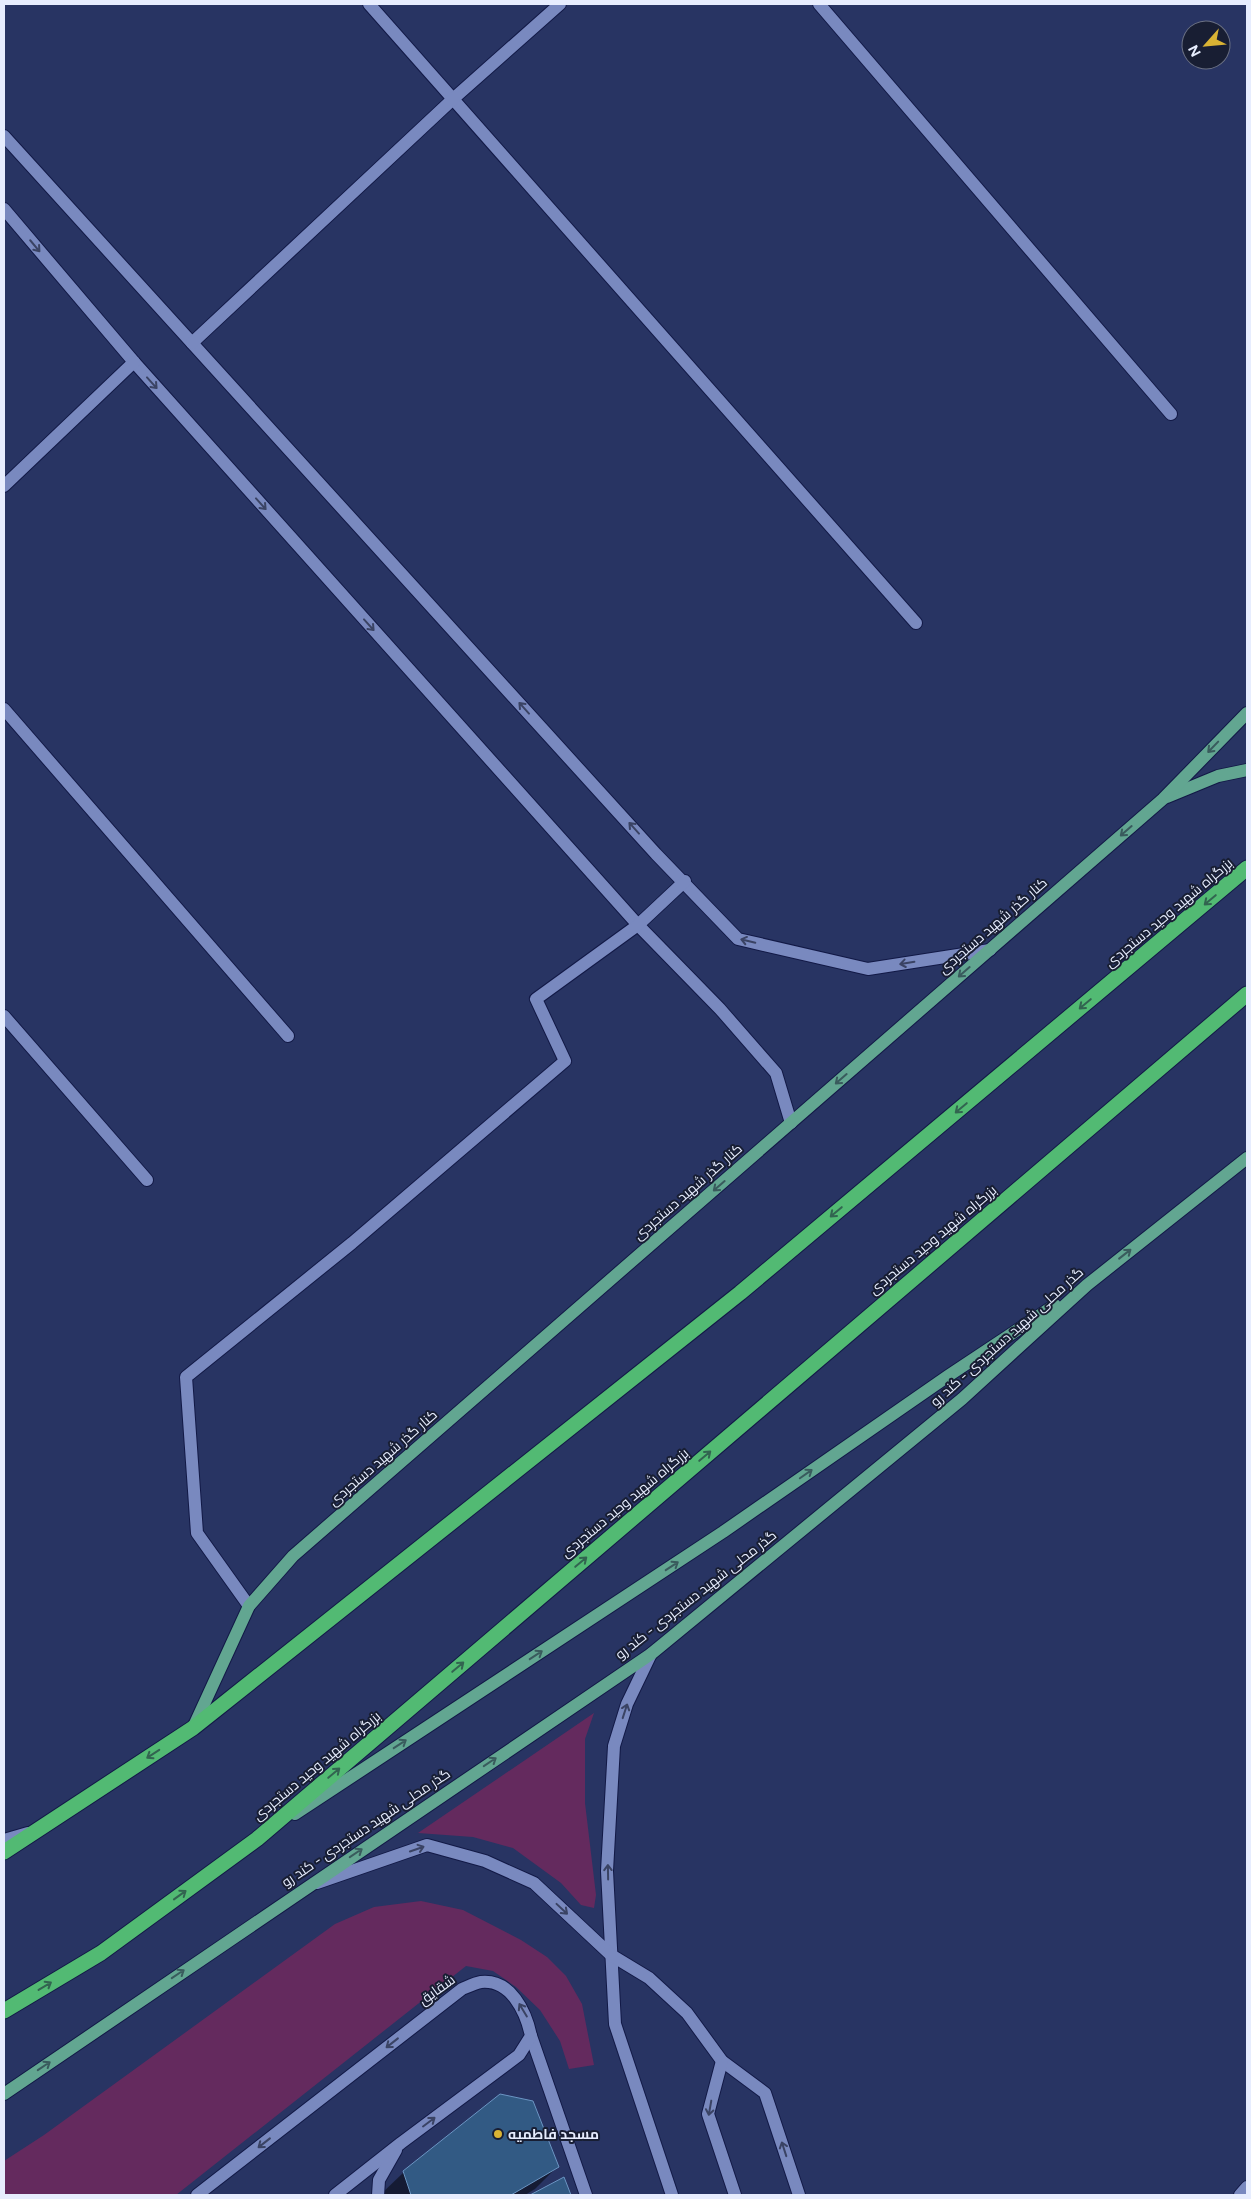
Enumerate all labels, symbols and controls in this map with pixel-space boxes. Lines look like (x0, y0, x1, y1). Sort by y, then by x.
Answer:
north arrow (1181, 20, 1231, 70)
text: N (1185, 42, 1205, 59)
one-way arrow (30, 239, 41, 252)
one-way arrow (146, 376, 158, 389)
one-way arrow (255, 497, 266, 510)
one-way arrow (363, 618, 375, 631)
one-way arrow (518, 702, 530, 715)
one-way arrow (1207, 741, 1219, 754)
one-way arrow (628, 822, 639, 835)
one-way arrow (1119, 825, 1132, 837)
street label: بزرگراه شهید وحید دستجردی (1102, 855, 1236, 971)
street label: کنار گذر شهید دستجردی (935, 874, 1051, 978)
one-way arrow (1204, 894, 1217, 905)
one-way arrow (740, 936, 756, 945)
one-way arrow (899, 958, 915, 968)
one-way arrow (957, 966, 970, 978)
one-way arrow (1079, 998, 1092, 1009)
one-way arrow (835, 1073, 848, 1085)
one-way arrow (954, 1103, 967, 1114)
street label: کنار گذر شهید دستجردی (630, 1140, 746, 1244)
one-way arrow (712, 1180, 725, 1191)
street label: بزرگراه شهید وحید دستجردی (866, 1182, 1000, 1298)
one-way arrow (830, 1207, 843, 1218)
one-way arrow (1118, 1249, 1131, 1260)
street label: گذر محلی شهید دستجردی - کند رو (927, 1264, 1087, 1410)
street label: کنار گذر شهید دستجردی (325, 1406, 441, 1510)
street label: بزرگراه شهید وحید دستجردی (558, 1445, 692, 1561)
one-way arrow (698, 1451, 711, 1462)
one-way arrow (799, 1469, 813, 1479)
street label: گذر محلی شهید دستجردی - کند رو (612, 1527, 780, 1663)
one-way arrow (575, 1556, 588, 1568)
one-way arrow (664, 1561, 678, 1571)
one-way arrow (529, 1650, 543, 1660)
one-way arrow (451, 1662, 464, 1673)
one-way arrow (620, 1703, 630, 1719)
street label: بزرگراه شهید وحید دستجردی (250, 1708, 384, 1824)
one-way arrow (393, 1739, 407, 1749)
one-way arrow (146, 1750, 160, 1760)
one-way arrow (483, 1757, 497, 1767)
street label: گذر محلی شهید دستجردی - کند رو (278, 1765, 454, 1891)
one-way arrow (328, 1767, 341, 1779)
one-way arrow (409, 1844, 425, 1853)
one-way arrow (348, 1848, 362, 1858)
one-way arrow (603, 1864, 613, 1880)
one-way arrow (173, 1890, 187, 1900)
one-way arrow (556, 1903, 569, 1915)
one-way arrow (171, 1969, 185, 1979)
street label: شقایق (415, 1971, 459, 2009)
one-way arrow (38, 1981, 52, 1991)
one-way arrow (517, 2004, 527, 2018)
one-way arrow (386, 2038, 399, 2049)
one-way arrow (37, 2061, 51, 2071)
one-way arrow (705, 2100, 715, 2116)
one-way arrow (422, 2117, 436, 2127)
place label: مسجد فاطمیه (508, 2126, 599, 2143)
marker: مسجد فاطمیه (492, 2128, 504, 2140)
one-way arrow (258, 2138, 271, 2149)
one-way arrow (779, 2142, 788, 2157)

